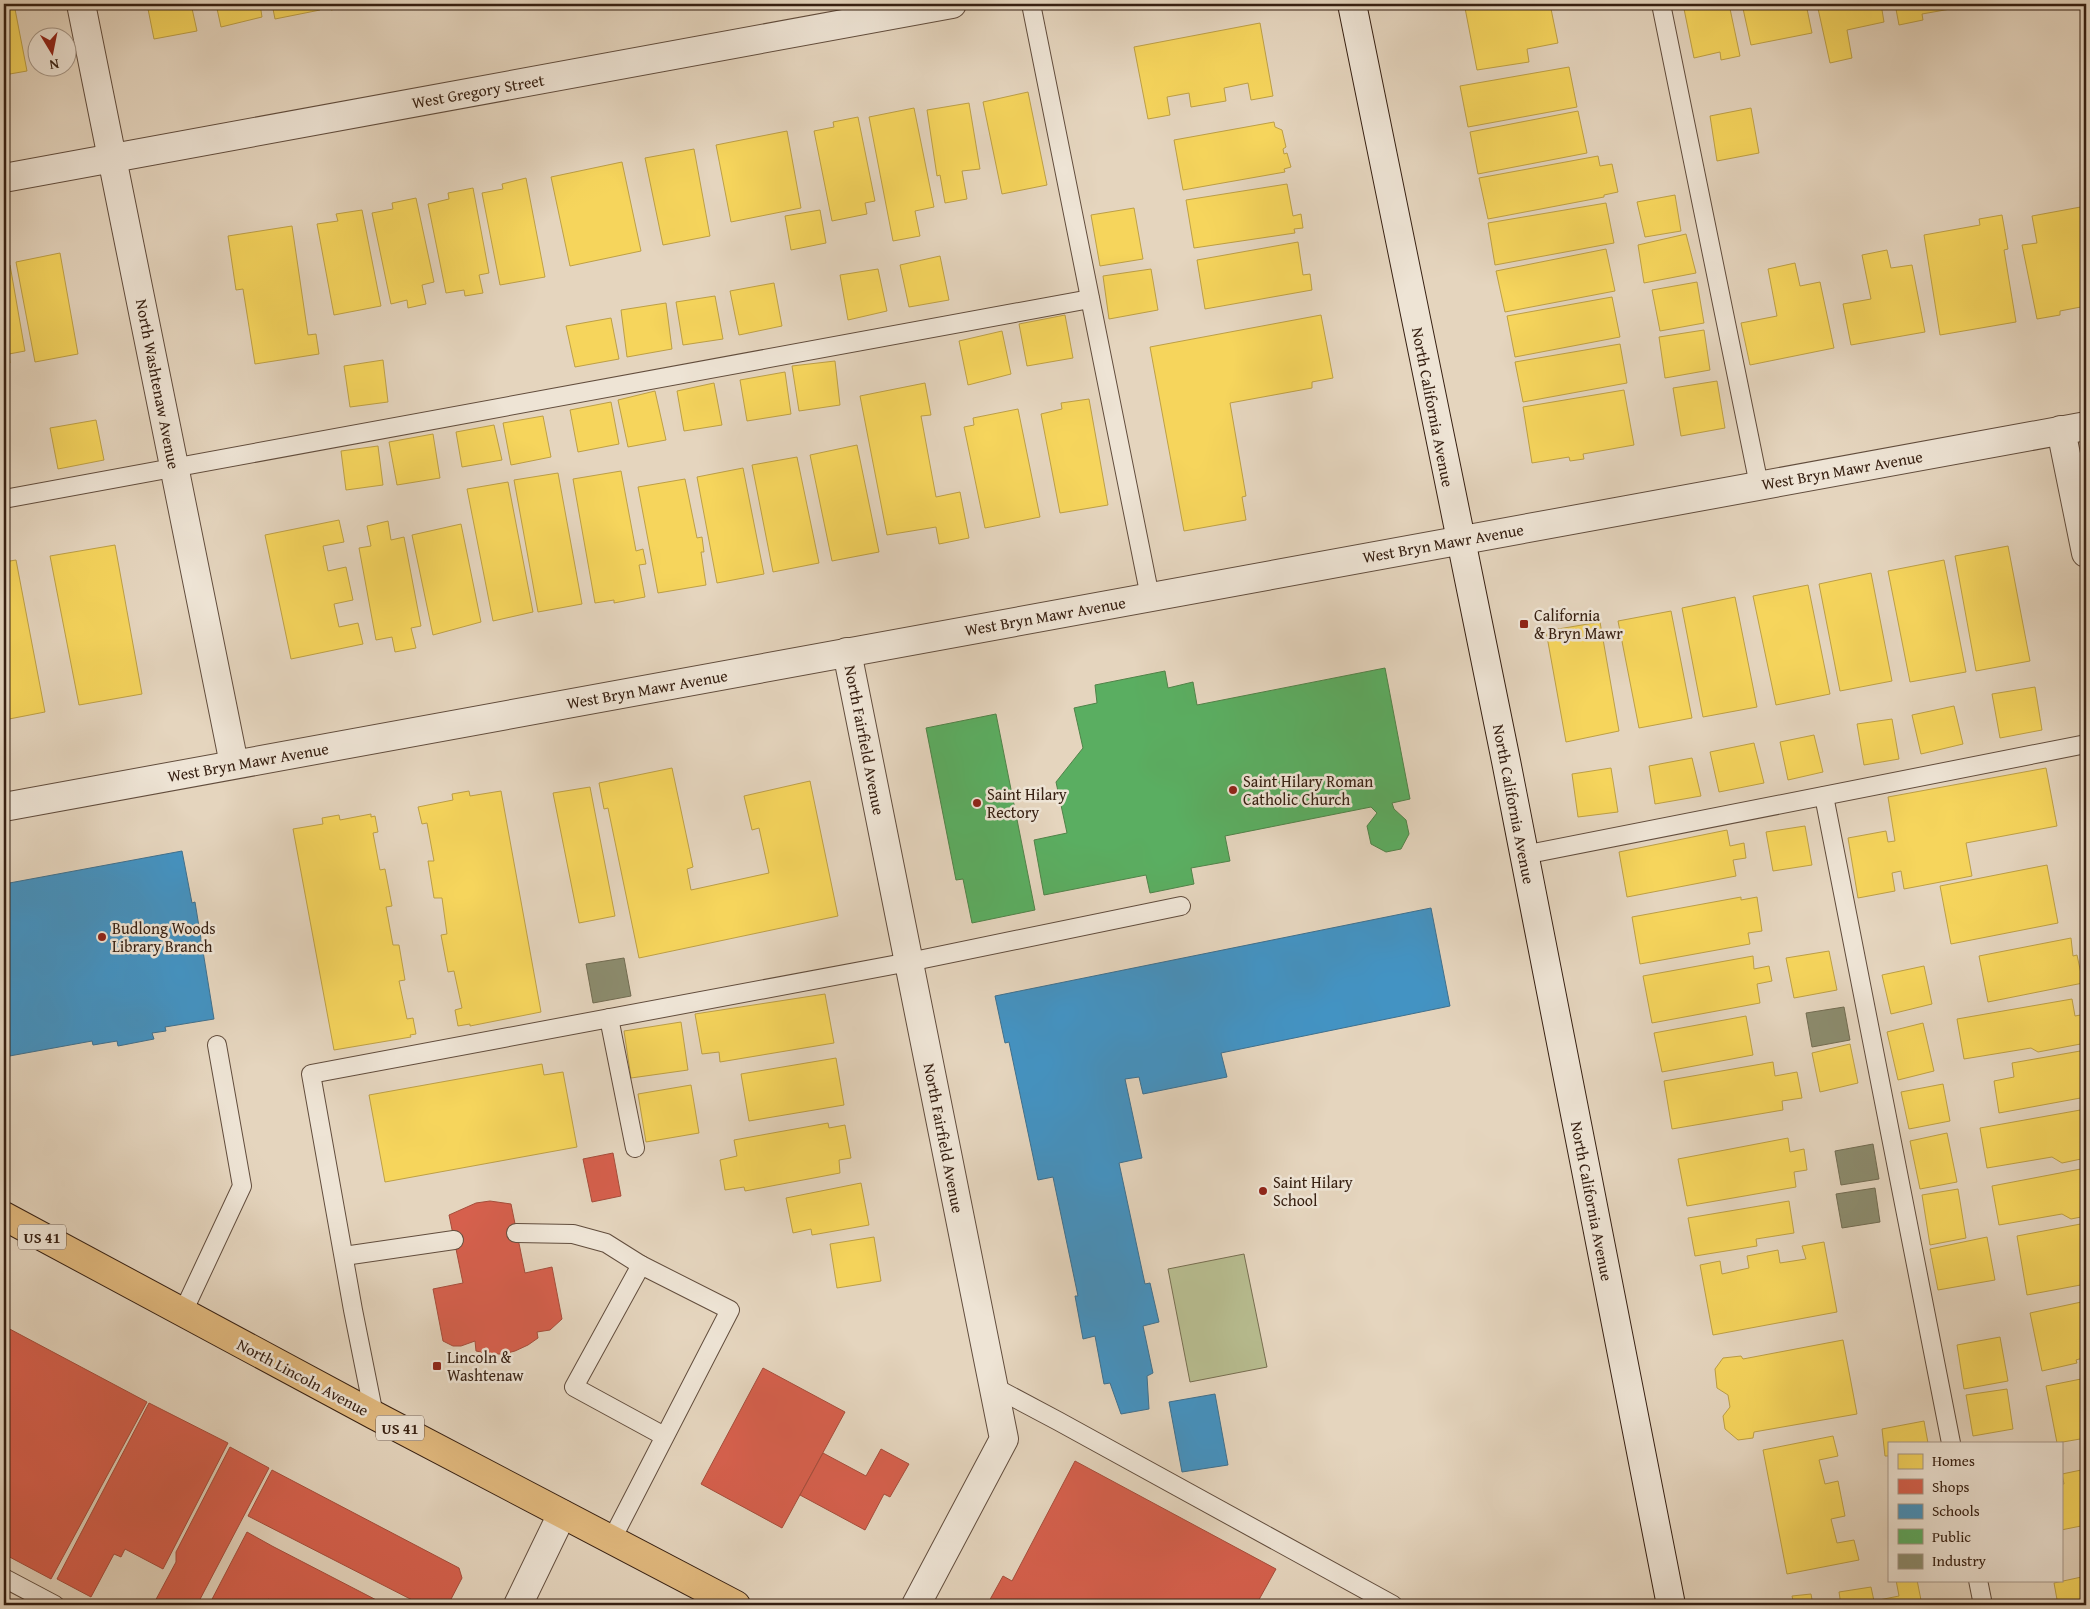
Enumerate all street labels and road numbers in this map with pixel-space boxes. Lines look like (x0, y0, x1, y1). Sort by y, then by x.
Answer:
street label: West Gregory Street (410, 67, 546, 114)
street label: North Washtenaw Avenue (130, 297, 186, 471)
street label: North California Avenue (1406, 325, 1460, 489)
street label: West Bryn Mawr Avenue (1760, 444, 1924, 496)
street label: West Bryn Mawr Avenue (1361, 517, 1525, 569)
street label: West Bryn Mawr Avenue (963, 590, 1127, 642)
street label: West Bryn Mawr Avenue (565, 663, 729, 715)
street label: North Fairfield Avenue (839, 663, 891, 817)
street label: North California Avenue (1487, 722, 1541, 886)
street label: West Bryn Mawr Avenue (166, 736, 330, 788)
street label: North Fairfield Avenue (918, 1061, 970, 1215)
street label: North California Avenue (1565, 1119, 1619, 1283)
road number: US 41 (18, 1224, 66, 1250)
street label: North Lincoln Avenue (233, 1332, 373, 1422)
road number: US 41 (376, 1416, 424, 1440)

